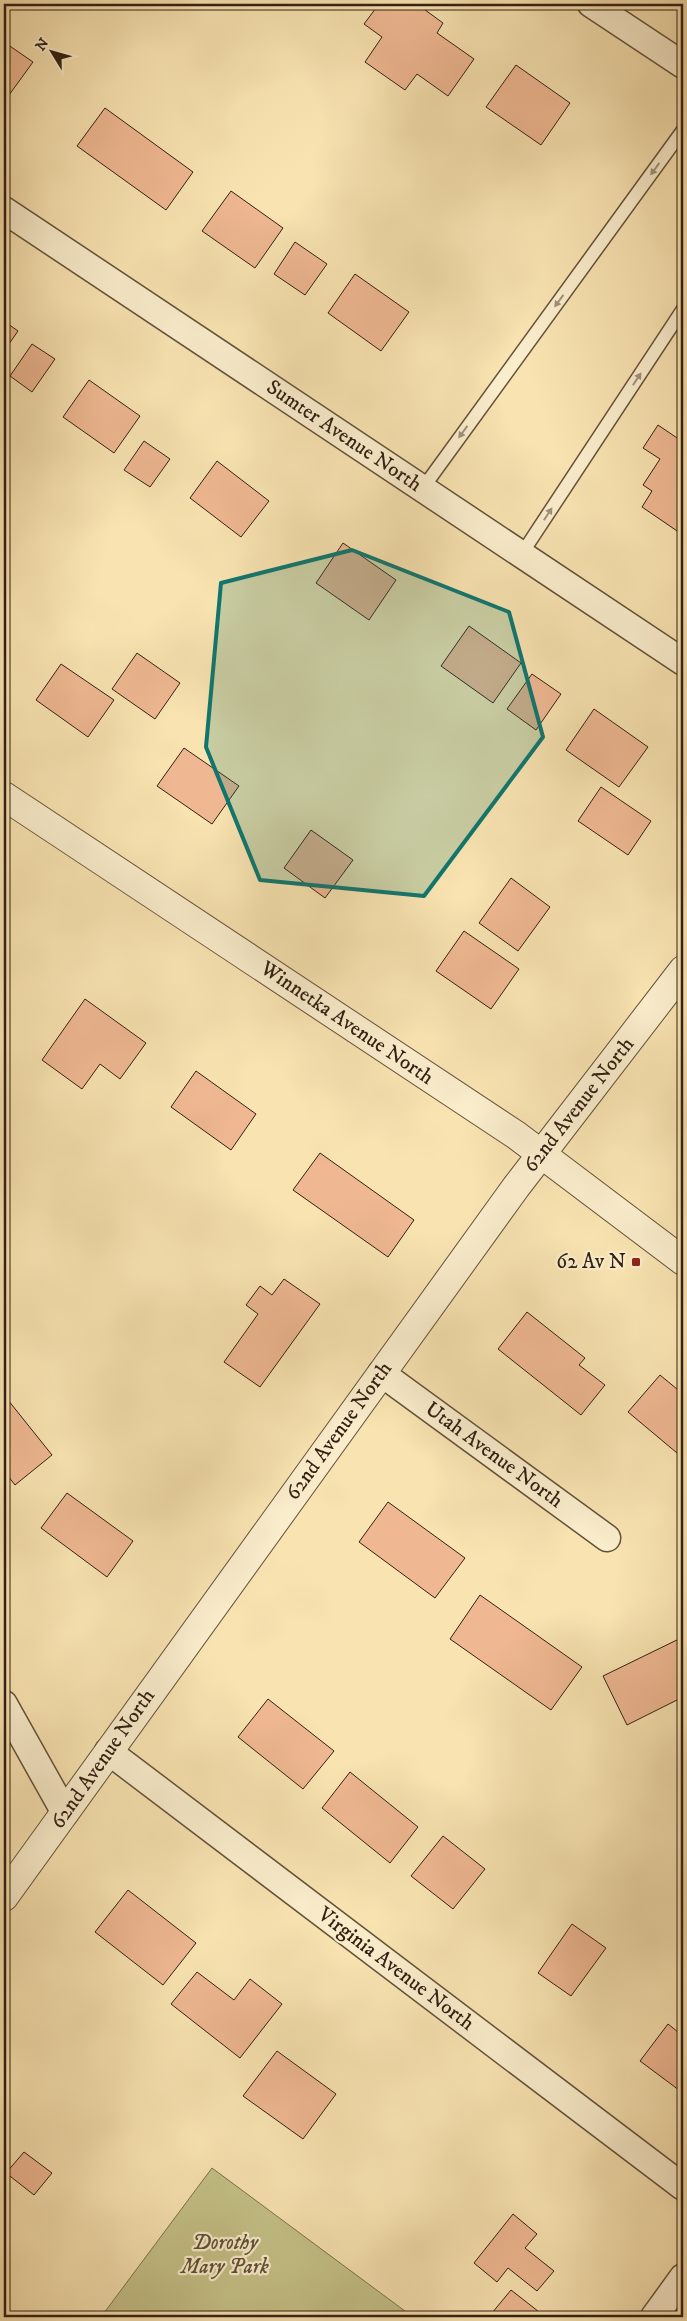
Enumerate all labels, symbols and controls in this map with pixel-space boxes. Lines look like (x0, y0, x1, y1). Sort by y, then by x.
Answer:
north arrow (28, 28, 78, 78)
text: N (32, 34, 53, 55)
one-way arrow (649, 162, 660, 175)
one-way arrow (554, 294, 564, 308)
one-way arrow (632, 372, 642, 385)
street label: Sumter Avenue North (261, 374, 427, 498)
one-way arrow (458, 425, 468, 439)
one-way arrow (543, 507, 552, 521)
street label: Winnetka Avenue North (255, 955, 439, 1091)
street label: 62nd Avenue North (518, 1032, 640, 1178)
place label: 62 Av N (556, 1249, 626, 1275)
marker: 62 Av N (630, 1256, 642, 1268)
street label: 62nd Avenue North (280, 1357, 398, 1505)
street label: Utah Avenue North (420, 1396, 568, 1514)
street label: 62nd Avenue North (45, 1684, 161, 1834)
street label: Virginia Avenue North (312, 1901, 479, 2036)
park label: Dorothy Mary Park (179, 2230, 269, 2280)

